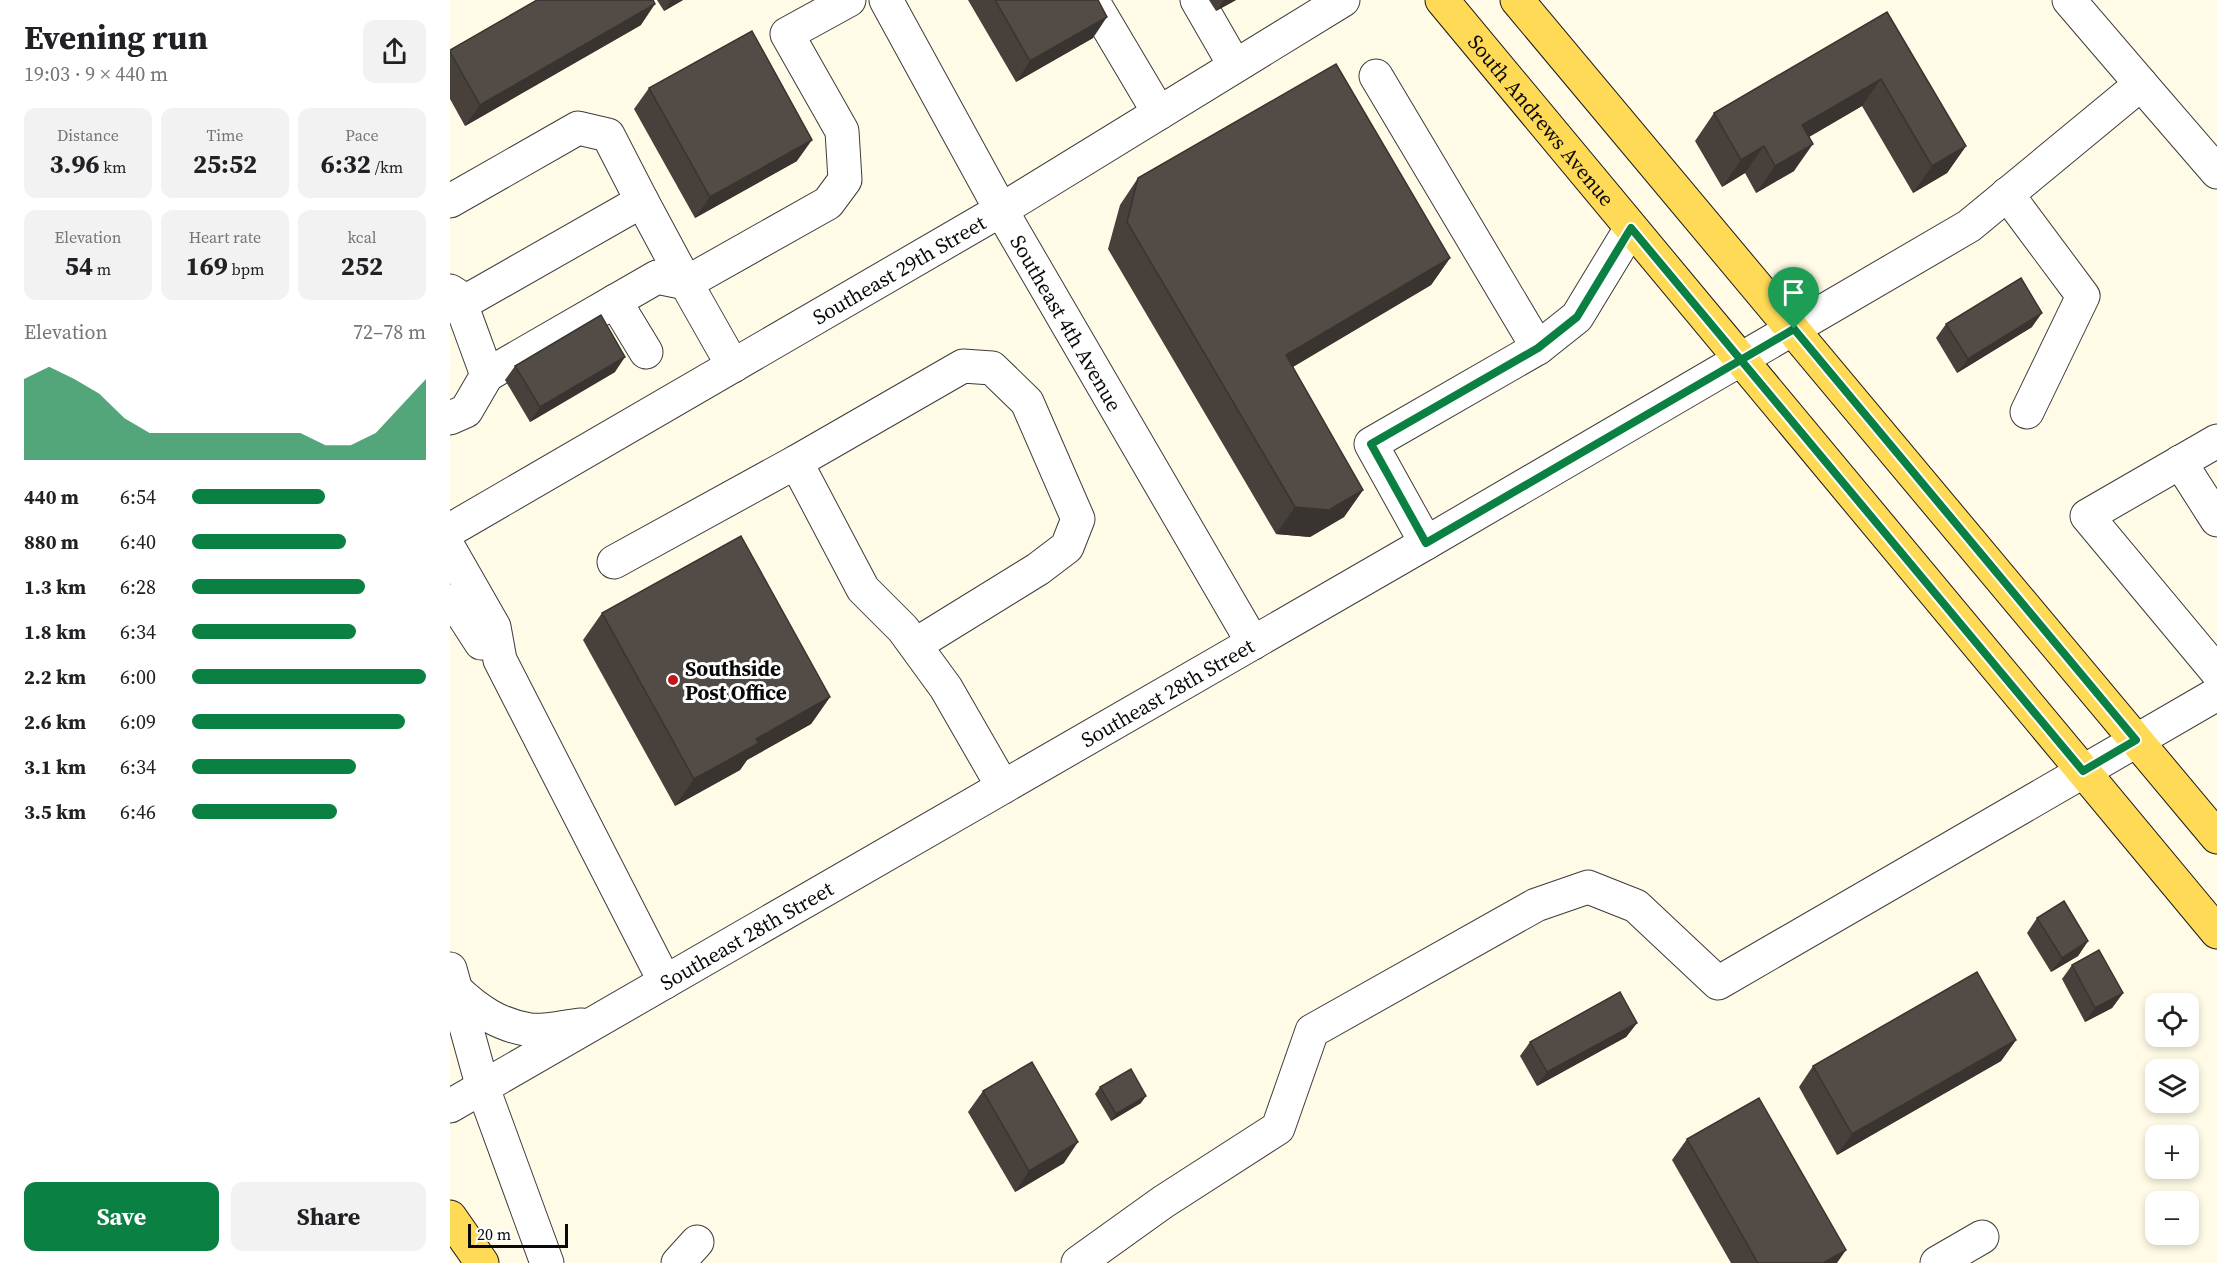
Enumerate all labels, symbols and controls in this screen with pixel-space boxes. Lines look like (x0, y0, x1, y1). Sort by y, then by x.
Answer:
text: Evening run (24, 15, 208, 60)
button: share (363, 20, 426, 83)
street label: South Andrews Avenue (1462, 28, 1622, 212)
text: 19:03 · 9 × 440 m (24, 60, 168, 88)
text: Distance (57, 124, 119, 146)
text: Time (206, 124, 244, 146)
text: Pace (345, 124, 379, 146)
text: 3.96 (50, 146, 100, 182)
text: 25:52 (193, 146, 257, 182)
text: 6:32 (321, 146, 371, 182)
text: km (100, 156, 126, 178)
text: /km (371, 156, 403, 178)
street label: Southeast 29th Street (807, 208, 991, 331)
text: Elevation (55, 226, 121, 248)
text: Heart rate (189, 226, 261, 248)
text: kcal (347, 226, 377, 248)
street label: Southeast 4th Avenue (1004, 229, 1129, 416)
text: 54 (65, 248, 93, 284)
text: 169 (186, 248, 228, 284)
text: 252 (341, 248, 383, 284)
text: m (93, 258, 111, 280)
text: bpm (228, 258, 264, 280)
pin (1768, 267, 1819, 329)
icon: arrive (1777, 276, 1810, 309)
text: Elevation (24, 318, 108, 346)
text: 72–78 m (353, 318, 426, 346)
text: 440 m (24, 483, 79, 511)
text: 6:54 (120, 483, 156, 511)
text: 880 m (24, 528, 79, 556)
text: 6:40 (120, 528, 156, 556)
text: 1.3 km (24, 573, 86, 601)
text: 6:28 (120, 573, 156, 601)
text: 1.8 km (24, 618, 86, 646)
text: 6:34 (120, 618, 156, 646)
street label: Southeast 28th Street (1075, 631, 1259, 754)
place label: Southside Post Office (685, 654, 787, 707)
text: 2.2 km (24, 663, 86, 691)
text: 6:00 (120, 663, 156, 691)
marker: Southside Post Office (666, 673, 680, 687)
text: 2.6 km (24, 708, 86, 736)
text: 6:09 (120, 708, 156, 736)
text: 3.1 km (24, 753, 86, 781)
text: 6:34 (120, 753, 156, 781)
text: 3.5 km (24, 798, 86, 826)
text: 6:46 (120, 798, 156, 826)
street label: Southeast 28th Street (654, 874, 838, 997)
map controls (2145, 993, 2199, 1245)
button: locate (2145, 993, 2199, 1047)
button: layers (2145, 1059, 2199, 1113)
button: + (2145, 1125, 2199, 1179)
button: Save (24, 1182, 219, 1251)
button: Share (231, 1182, 426, 1251)
button: − (2145, 1191, 2199, 1245)
scale bar (468, 1221, 568, 1248)
text: 20 m (477, 1223, 511, 1245)

